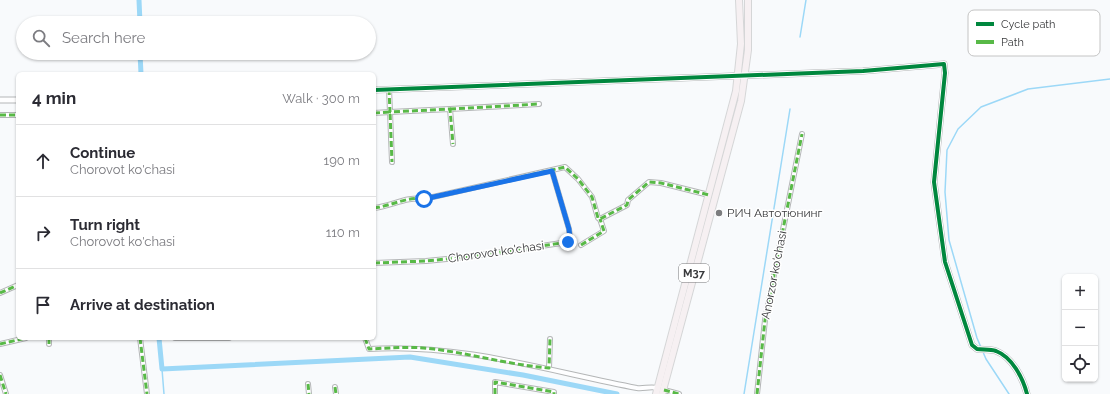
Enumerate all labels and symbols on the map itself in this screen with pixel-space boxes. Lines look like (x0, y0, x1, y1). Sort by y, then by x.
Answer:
legend (968, 10, 1100, 56)
text: Cycle path (1001, 18, 1055, 31)
text: Path (1001, 36, 1024, 49)
route start (415, 190, 433, 208)
place label: РИЧ Автотюнинг (727, 206, 823, 220)
marker: РИЧ Автотюнинг (714, 208, 724, 218)
street label: Anorzor ko'chasi (759, 230, 789, 320)
route end (559, 233, 577, 251)
street label: Chorovot ko'chasi (447, 238, 545, 266)
road number: M37 (679, 264, 709, 282)

